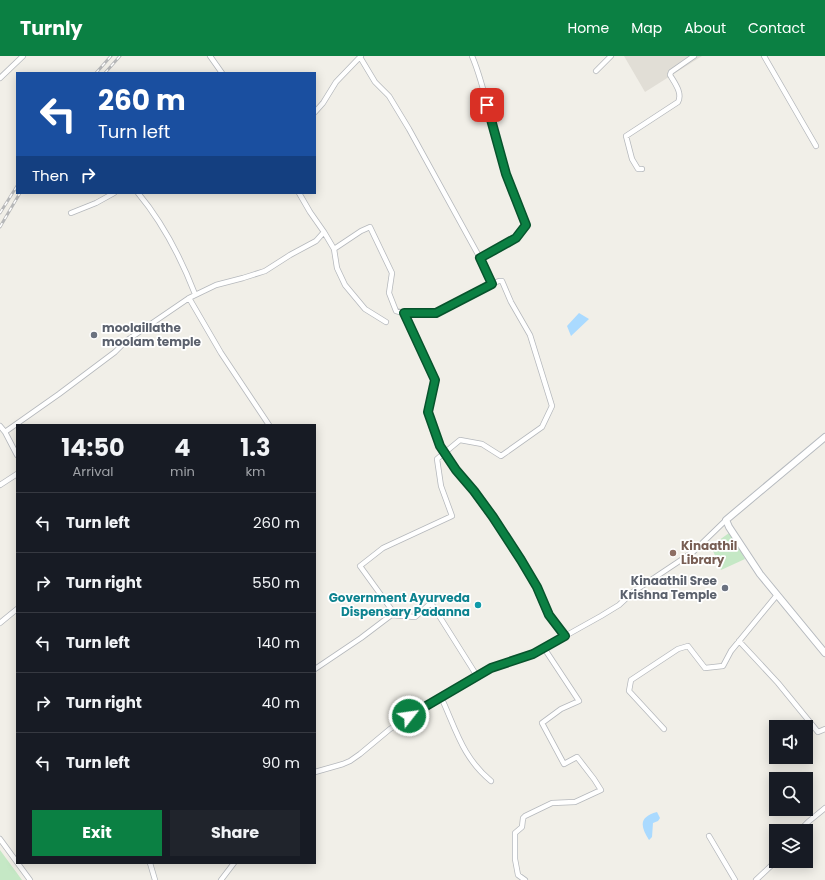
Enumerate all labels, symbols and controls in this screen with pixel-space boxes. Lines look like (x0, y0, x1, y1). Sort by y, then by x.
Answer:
text: Turnly (20, 15, 83, 42)
text: Home (567, 18, 609, 38)
text: Map (631, 18, 662, 38)
text: About (684, 18, 726, 38)
text: Contact (748, 18, 805, 38)
text: 260 m (98, 81, 186, 120)
icon: left (32, 88, 84, 140)
pin (470, 88, 504, 122)
icon: arrive (476, 94, 498, 116)
text: Turn left (98, 119, 170, 144)
icon: right (77, 164, 99, 186)
text: Then (32, 165, 69, 186)
place label: moolaillathe moolam temple (102, 319, 202, 350)
marker: moolaillathe moolam temple (89, 330, 99, 340)
text: 14:50 (61, 431, 125, 464)
text: 4 (174, 431, 191, 464)
text: 1.3 (240, 431, 271, 464)
text: Arrival (73, 462, 113, 481)
text: min (170, 462, 195, 481)
text: km (245, 462, 266, 481)
icon: left (32, 512, 54, 534)
text: Turn left (66, 512, 130, 533)
text: 260 m (253, 512, 300, 533)
place label: Kinaathil Library (681, 537, 737, 568)
marker: Kinaathil Library (668, 548, 678, 558)
icon: right (32, 572, 54, 594)
text: Turn right (66, 572, 142, 593)
text: 550 m (252, 572, 300, 593)
place label: Kinaathil Sree Krishna Temple (620, 572, 718, 603)
marker: Kinaathil Sree Krishna Temple (720, 583, 730, 593)
place label: Government Ayurveda Dispensary Padanna (329, 589, 470, 620)
marker: Government Ayurveda Dispensary Padanna (473, 600, 483, 610)
icon: left (32, 632, 54, 654)
text: Turn left (66, 632, 130, 653)
text: 140 m (257, 632, 300, 653)
icon: right (32, 692, 54, 714)
text: Turn right (66, 692, 142, 713)
text: 40 m (262, 692, 300, 713)
position arrow (388, 695, 430, 737)
map controls (769, 720, 813, 868)
button: sound (769, 720, 813, 764)
icon: left (32, 752, 54, 774)
text: Turn left (66, 752, 130, 773)
text: 90 m (262, 752, 300, 773)
button: search (769, 772, 813, 816)
button: Exit (32, 810, 162, 856)
button: Share (170, 810, 300, 856)
button: layers (769, 824, 813, 868)

